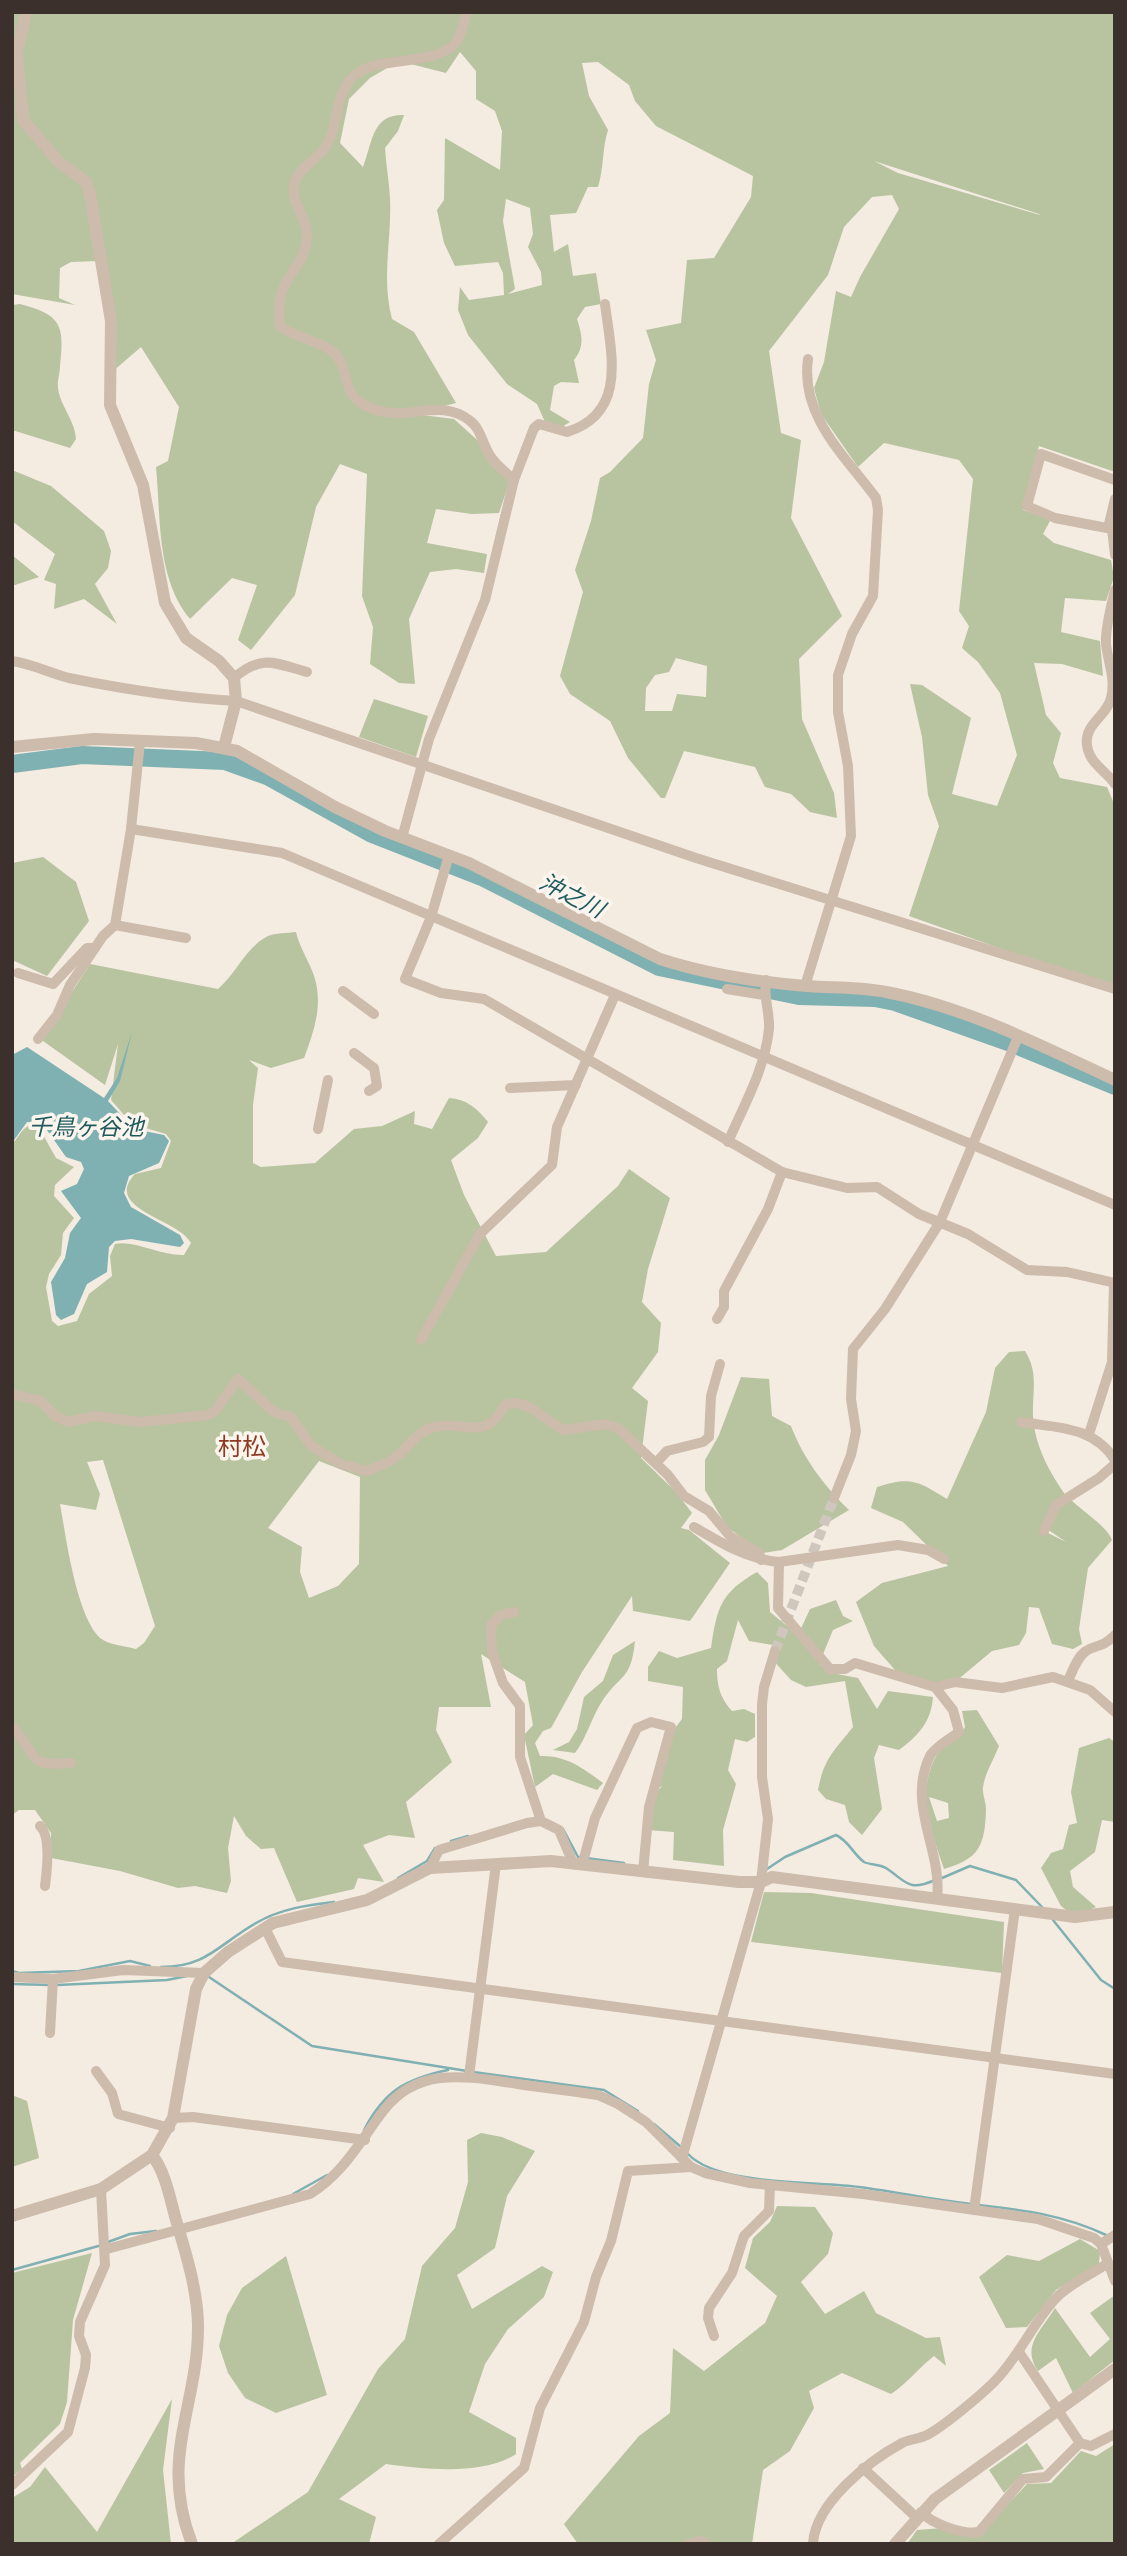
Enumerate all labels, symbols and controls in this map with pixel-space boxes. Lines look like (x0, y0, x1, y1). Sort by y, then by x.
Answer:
water label: 沖之川 (533, 864, 613, 928)
water label: 千鳥ヶ谷池 (29, 1109, 146, 1144)
district label: 村松 (218, 1428, 266, 1464)

